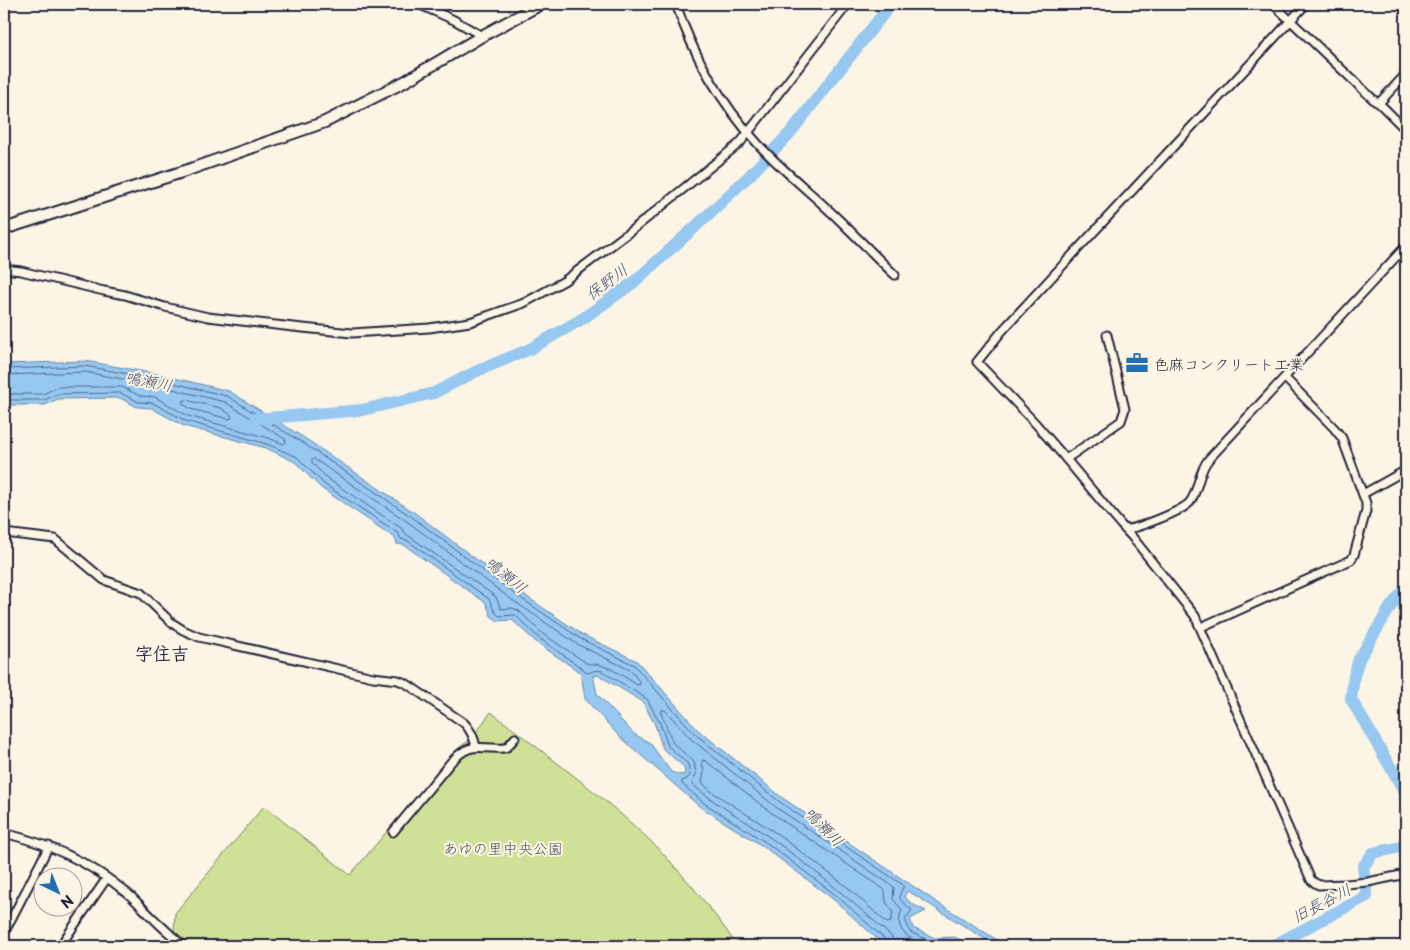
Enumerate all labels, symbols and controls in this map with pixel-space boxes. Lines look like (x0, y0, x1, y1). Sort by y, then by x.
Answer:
water label: 保野川 (580, 257, 632, 305)
office icon: 色麻コンクリート工業 (1124, 350, 1150, 376)
place label: 色麻コンクリート工業 (1154, 352, 1304, 375)
water label: 鳴瀬川 (123, 364, 175, 396)
water label: 鳴瀬川 (481, 550, 533, 598)
district label: 字住吉 (135, 639, 189, 666)
water label: 鳴瀬川 (800, 800, 850, 852)
park label: あゆの里中央公園 (443, 836, 563, 859)
north arrow (32, 868, 82, 918)
water label: 旧長谷川 (1287, 876, 1355, 928)
text: N (56, 890, 78, 913)

